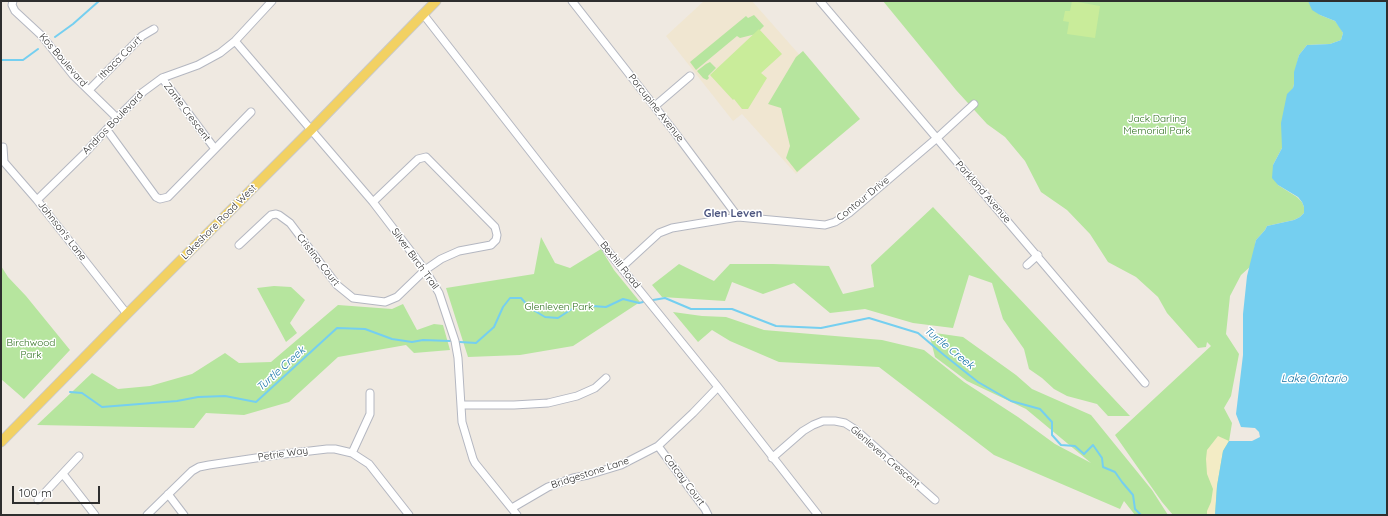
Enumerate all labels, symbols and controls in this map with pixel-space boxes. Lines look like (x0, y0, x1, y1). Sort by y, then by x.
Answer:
street label: Kos Boulevard (36, 31, 90, 89)
street label: Ithaca Court (96, 34, 144, 82)
street label: Porcupine Avenue (626, 72, 686, 144)
street label: Zante Crescent (161, 80, 213, 144)
street label: Andros Boulevard (80, 89, 146, 157)
park label: Jack Darling Memorial Park (1123, 113, 1191, 136)
street label: Parkland Avenue (953, 159, 1013, 225)
street label: Contour Drive (834, 174, 892, 224)
street label: Lakeshore Road West (179, 182, 259, 262)
street label: Johnson's Lane (35, 199, 89, 263)
district label: Glen Leven (704, 207, 762, 221)
street label: Silver Birch Trail (389, 226, 441, 292)
street label: Cristina Court (294, 232, 342, 288)
street label: Bexhill Road (597, 239, 643, 291)
park label: Glenleven Park (525, 301, 593, 313)
water label: Turtle Creek (921, 324, 977, 372)
park label: Birchwood Park (7, 337, 55, 360)
water label: Turtle Creek (254, 344, 308, 394)
water label: Lake Ontario (1281, 372, 1347, 386)
street label: Glenleven Crescent (848, 424, 922, 490)
street label: Petrie Way (257, 445, 309, 463)
street label: Catcay Court (661, 452, 707, 508)
street label: Bridgestone Lane (549, 455, 631, 491)
scale bar (14, 478, 102, 504)
text: 100 m (19, 485, 52, 500)

